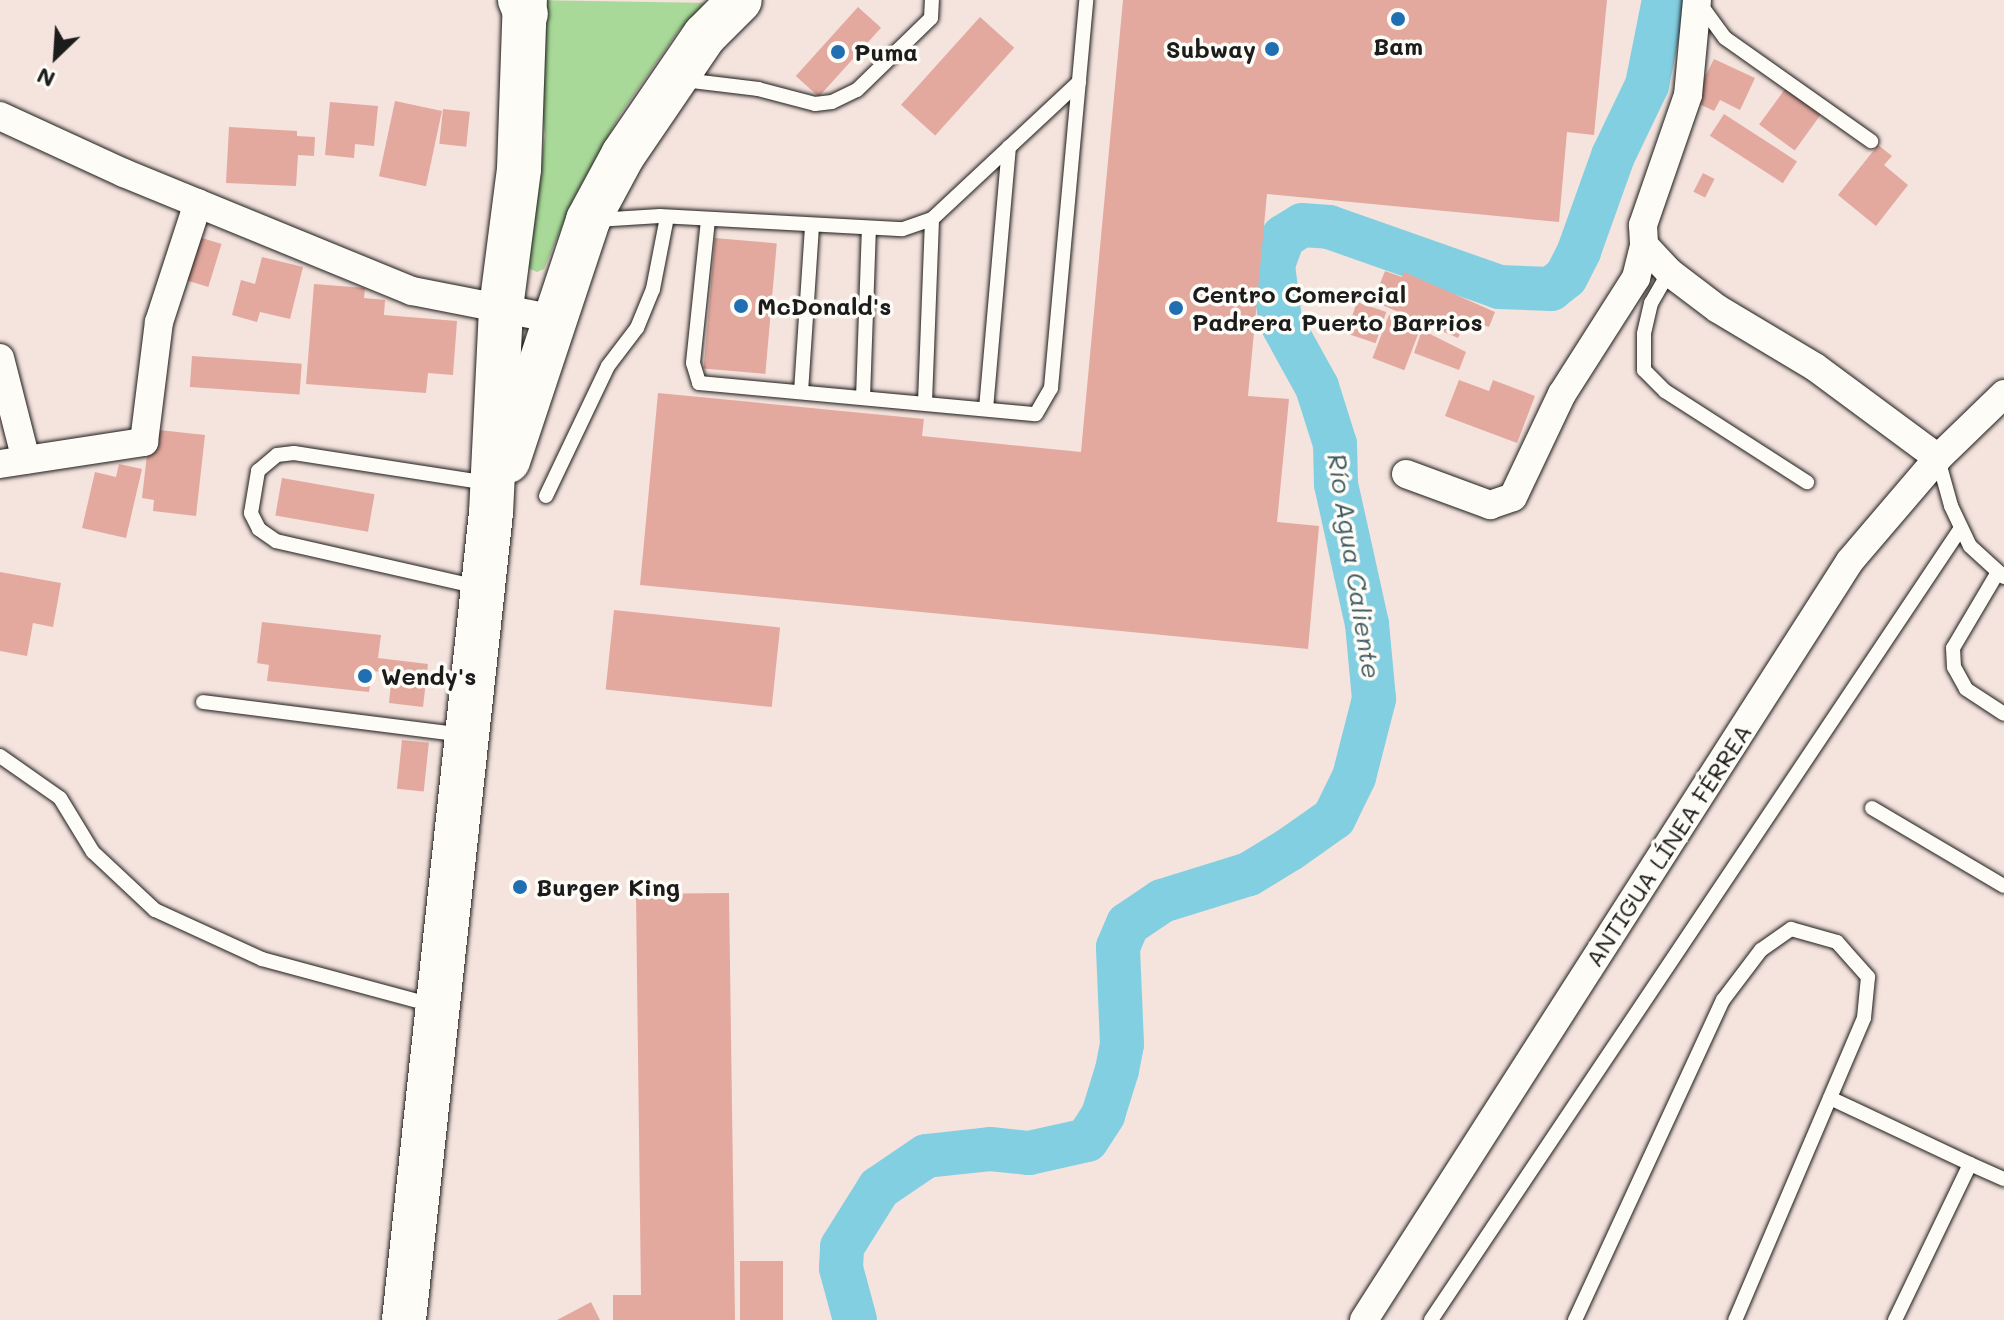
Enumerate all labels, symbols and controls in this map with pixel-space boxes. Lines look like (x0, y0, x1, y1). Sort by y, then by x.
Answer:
marker: Bam (1389, 10, 1407, 28)
north arrow (16, 16, 96, 96)
place label: Bam (1373, 32, 1423, 60)
place label: Subway (1166, 35, 1256, 63)
place label: Puma (854, 38, 918, 66)
marker: Subway (1263, 40, 1281, 58)
marker: Puma (829, 43, 847, 61)
text: N (32, 62, 59, 95)
place label: Centro Comercial Padrera Puerto Barrios (1192, 280, 1483, 336)
place label: McDonald's (757, 292, 891, 320)
marker: McDonald's (732, 297, 750, 315)
marker: Centro Comercial Padrera Puerto Barrios (1167, 299, 1185, 317)
water label: Río Agua Caliente (1321, 451, 1387, 681)
place label: Wendy's (381, 662, 476, 690)
marker: Wendy's (356, 667, 374, 685)
street label: ANTIGUA LÍNEA FÉRREA (1579, 718, 1757, 972)
place label: Burger King (536, 873, 680, 901)
marker: Burger King (511, 878, 529, 896)

